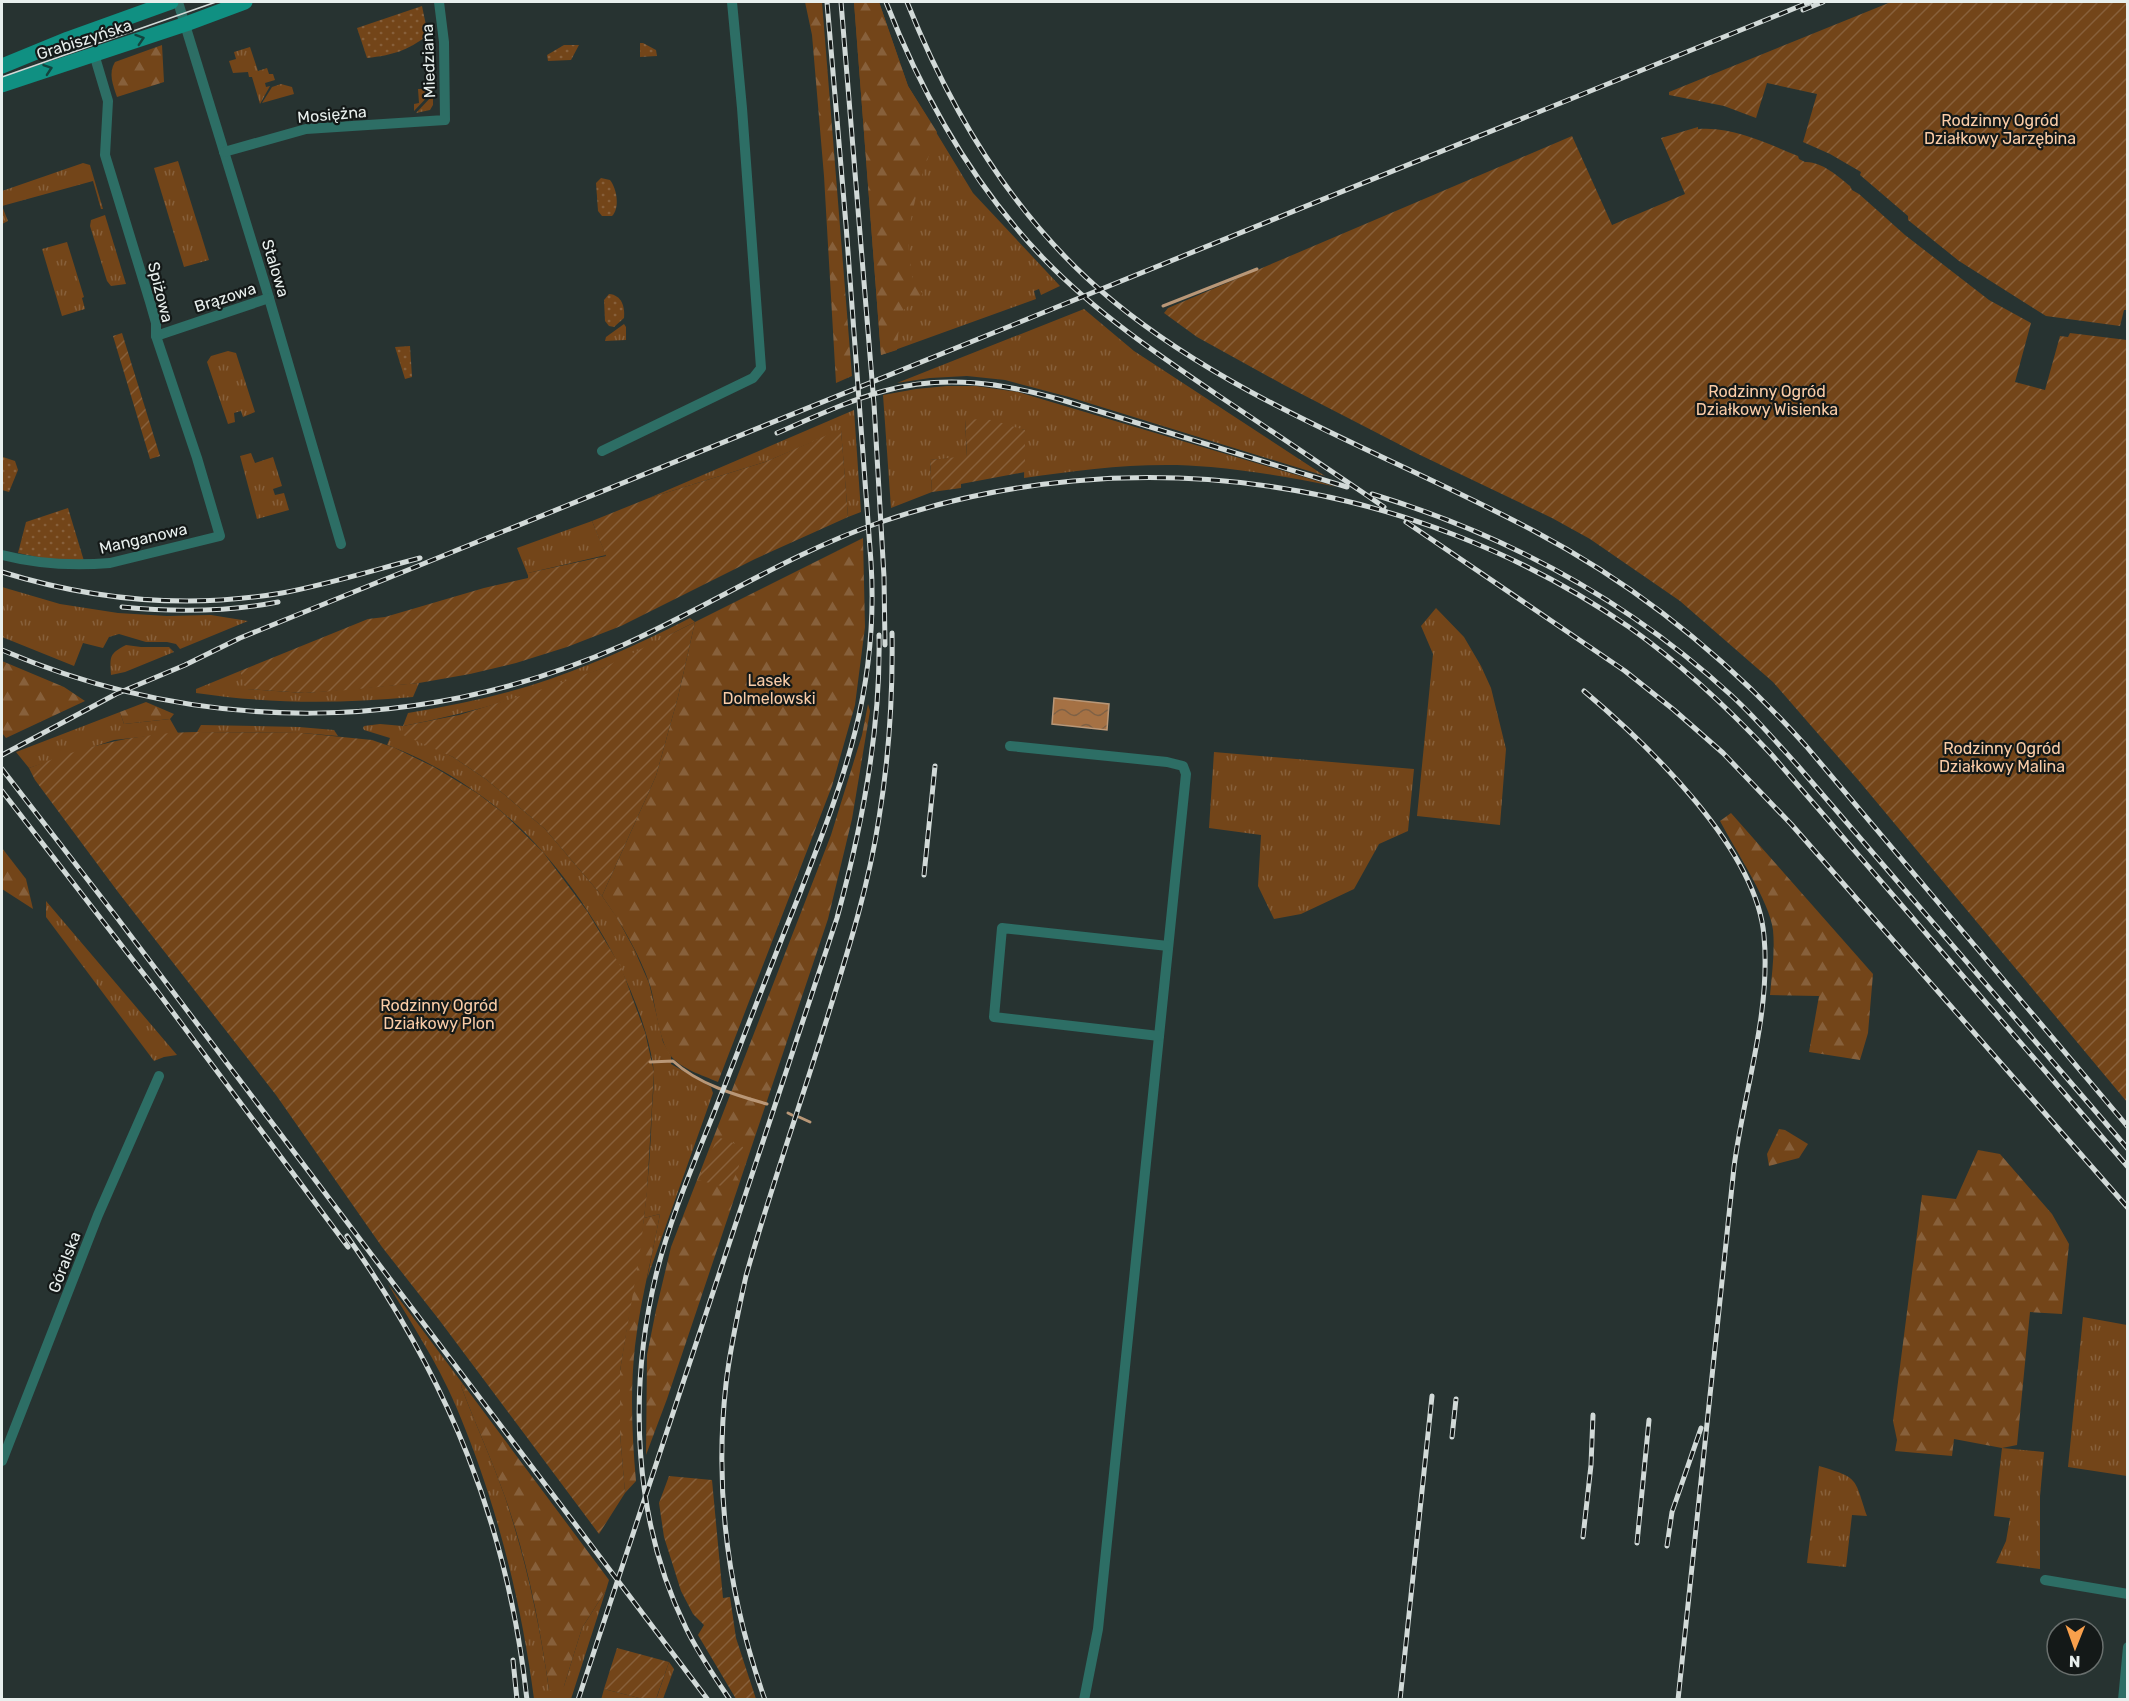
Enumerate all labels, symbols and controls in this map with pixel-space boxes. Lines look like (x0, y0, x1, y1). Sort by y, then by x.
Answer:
street label: Grabiszyńska (34, 15, 134, 64)
street label: Miedziana (418, 23, 439, 99)
one-way arrow (134, 34, 145, 46)
one-way arrow (42, 64, 53, 77)
street label: Mosiężna (297, 102, 368, 128)
park label: Rodzinny Ogród Działkowy Jarzębina (1924, 111, 2076, 149)
street label: Stalowa (258, 237, 293, 299)
street label: Spiżowa (144, 260, 177, 324)
street label: Brązowa (192, 279, 258, 316)
park label: Rodzinny Ogród Działkowy Wisienka (1696, 382, 1838, 419)
street label: Manganowa (97, 519, 189, 558)
park label: Lasek Dolmelowski (722, 671, 816, 708)
park label: Rodzinny Ogród Działkowy Malina (1939, 739, 2065, 776)
park label: Rodzinny Ogród Działkowy Plon (380, 996, 498, 1033)
street label: Góralska (44, 1229, 85, 1295)
north arrow (2045, 1617, 2105, 1677)
text: N (2069, 1652, 2081, 1671)

